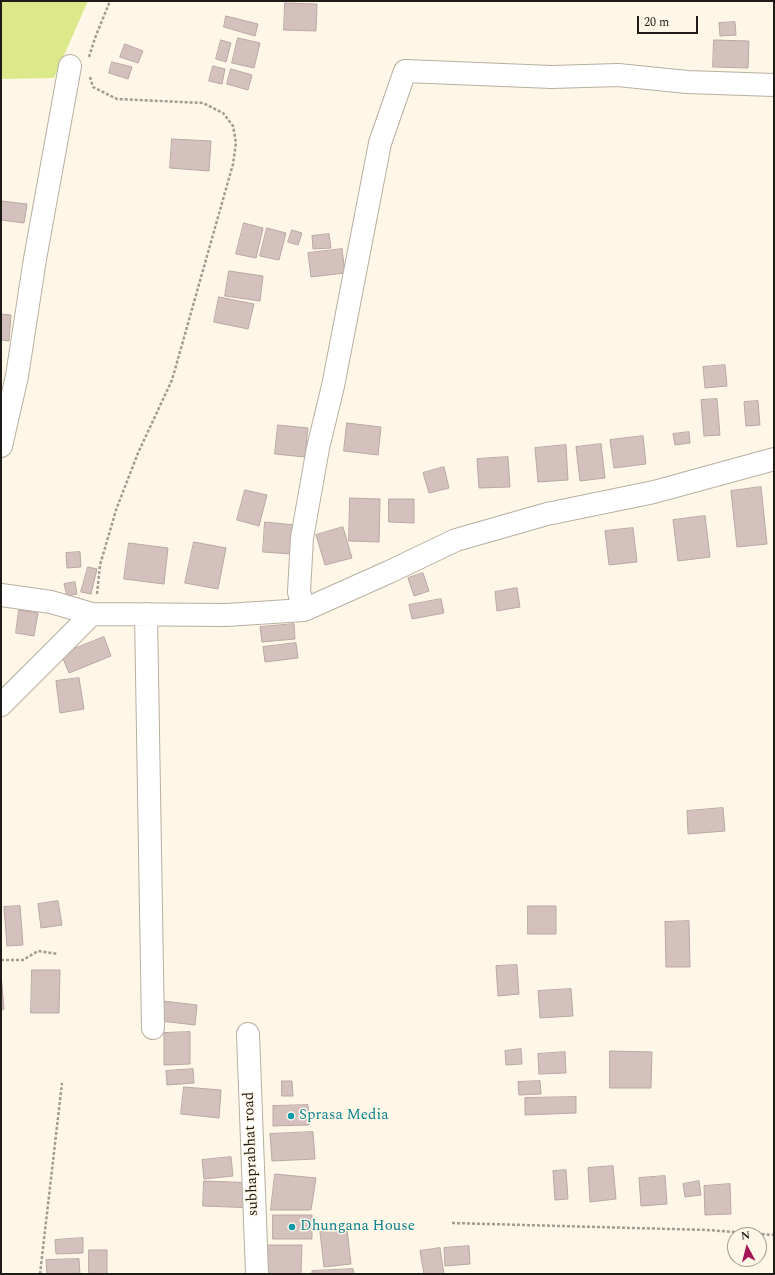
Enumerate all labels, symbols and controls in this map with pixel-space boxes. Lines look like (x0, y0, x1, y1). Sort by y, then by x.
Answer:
scale bar (639, 8, 700, 34)
text: 20 m (644, 13, 669, 32)
street label: subhaprabhat road (241, 1091, 263, 1217)
place label: Sprasa Media (299, 1107, 389, 1125)
marker: Sprasa Media (286, 1111, 296, 1121)
place label: Dhungana House (300, 1218, 415, 1236)
marker: Dhungana House (287, 1222, 297, 1232)
north arrow (727, 1227, 767, 1267)
text: N (740, 1227, 751, 1245)

